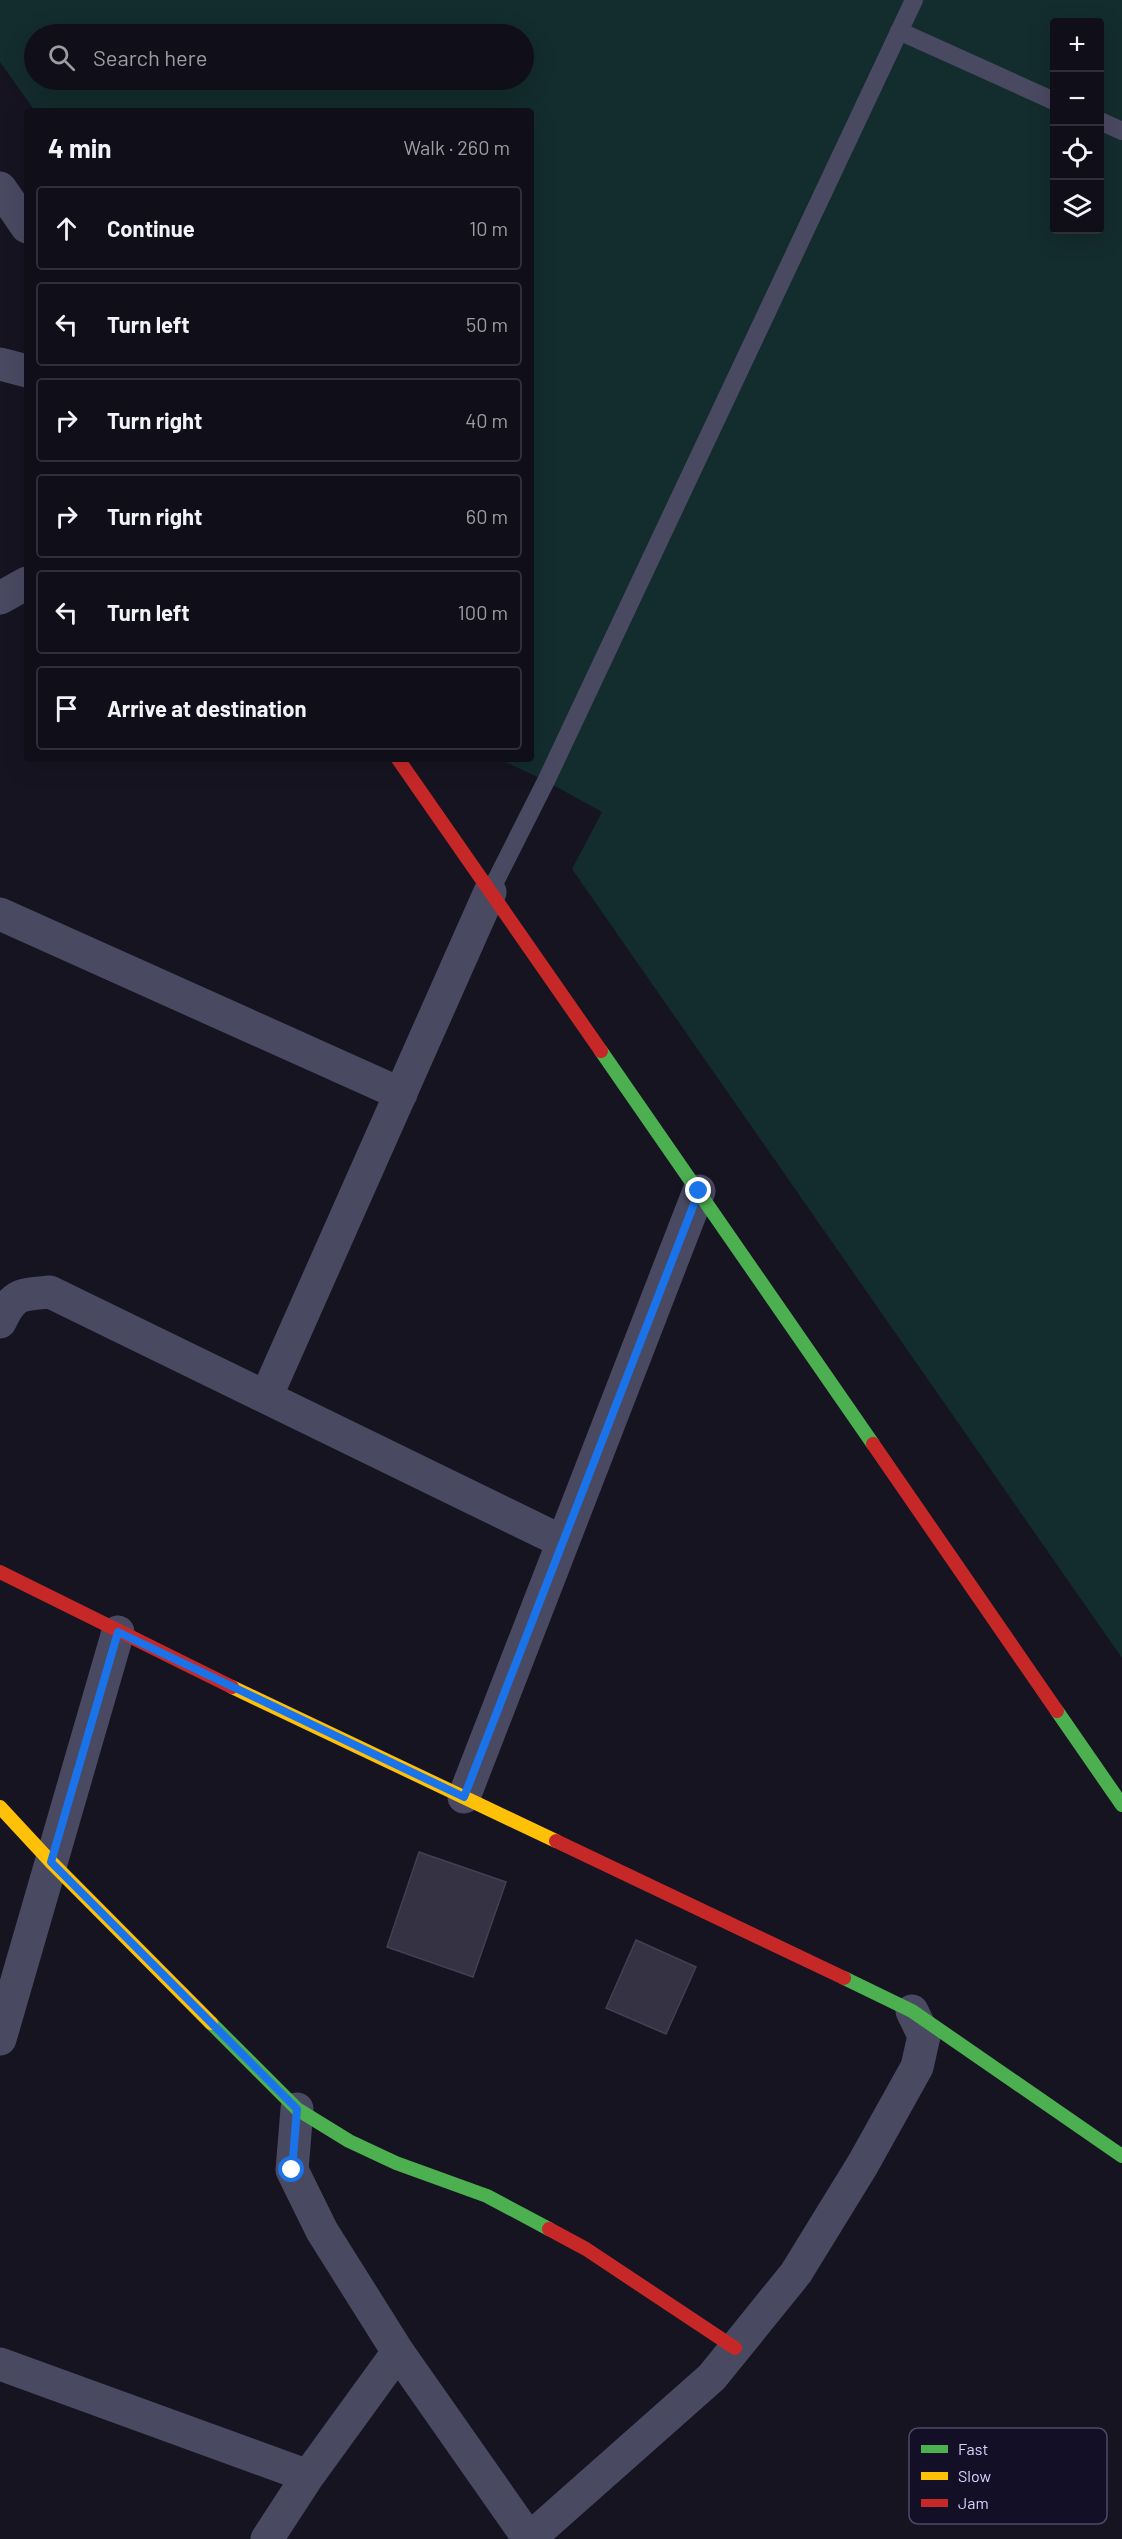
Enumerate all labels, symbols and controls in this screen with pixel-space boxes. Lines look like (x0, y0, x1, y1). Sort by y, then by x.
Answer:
map controls (1050, 18, 1104, 234)
button: + (1050, 18, 1104, 72)
search box (24, 24, 534, 90)
icon: search (45, 41, 78, 74)
text: Search here (93, 44, 207, 70)
button: − (1050, 72, 1104, 126)
button: locate (1050, 126, 1104, 180)
text: 4 min (48, 132, 112, 163)
text: Walk · 260 m (403, 135, 510, 159)
button: layers (1050, 180, 1104, 234)
icon: ahead (50, 212, 83, 245)
text: Continue (107, 215, 195, 241)
text: 10 m (469, 216, 508, 240)
icon: left (50, 308, 83, 341)
text: Turn left (107, 311, 190, 337)
text: 50 m (466, 312, 508, 336)
icon: right (50, 404, 83, 437)
text: Turn right (107, 407, 202, 433)
text: 40 m (465, 408, 508, 432)
icon: right (50, 500, 83, 533)
text: Turn right (107, 503, 202, 529)
text: 60 m (466, 504, 508, 528)
icon: left (50, 596, 83, 629)
text: Turn left (107, 599, 190, 625)
text: 100 m (458, 600, 508, 624)
icon: arrive (50, 692, 83, 725)
text: Arrive at destination (107, 695, 306, 721)
route end (685, 1177, 711, 1203)
route start (278, 2156, 304, 2182)
legend (909, 2428, 1107, 2524)
text: Fast (958, 2439, 988, 2458)
text: Slow (958, 2466, 991, 2485)
text: Jam (958, 2493, 989, 2512)

